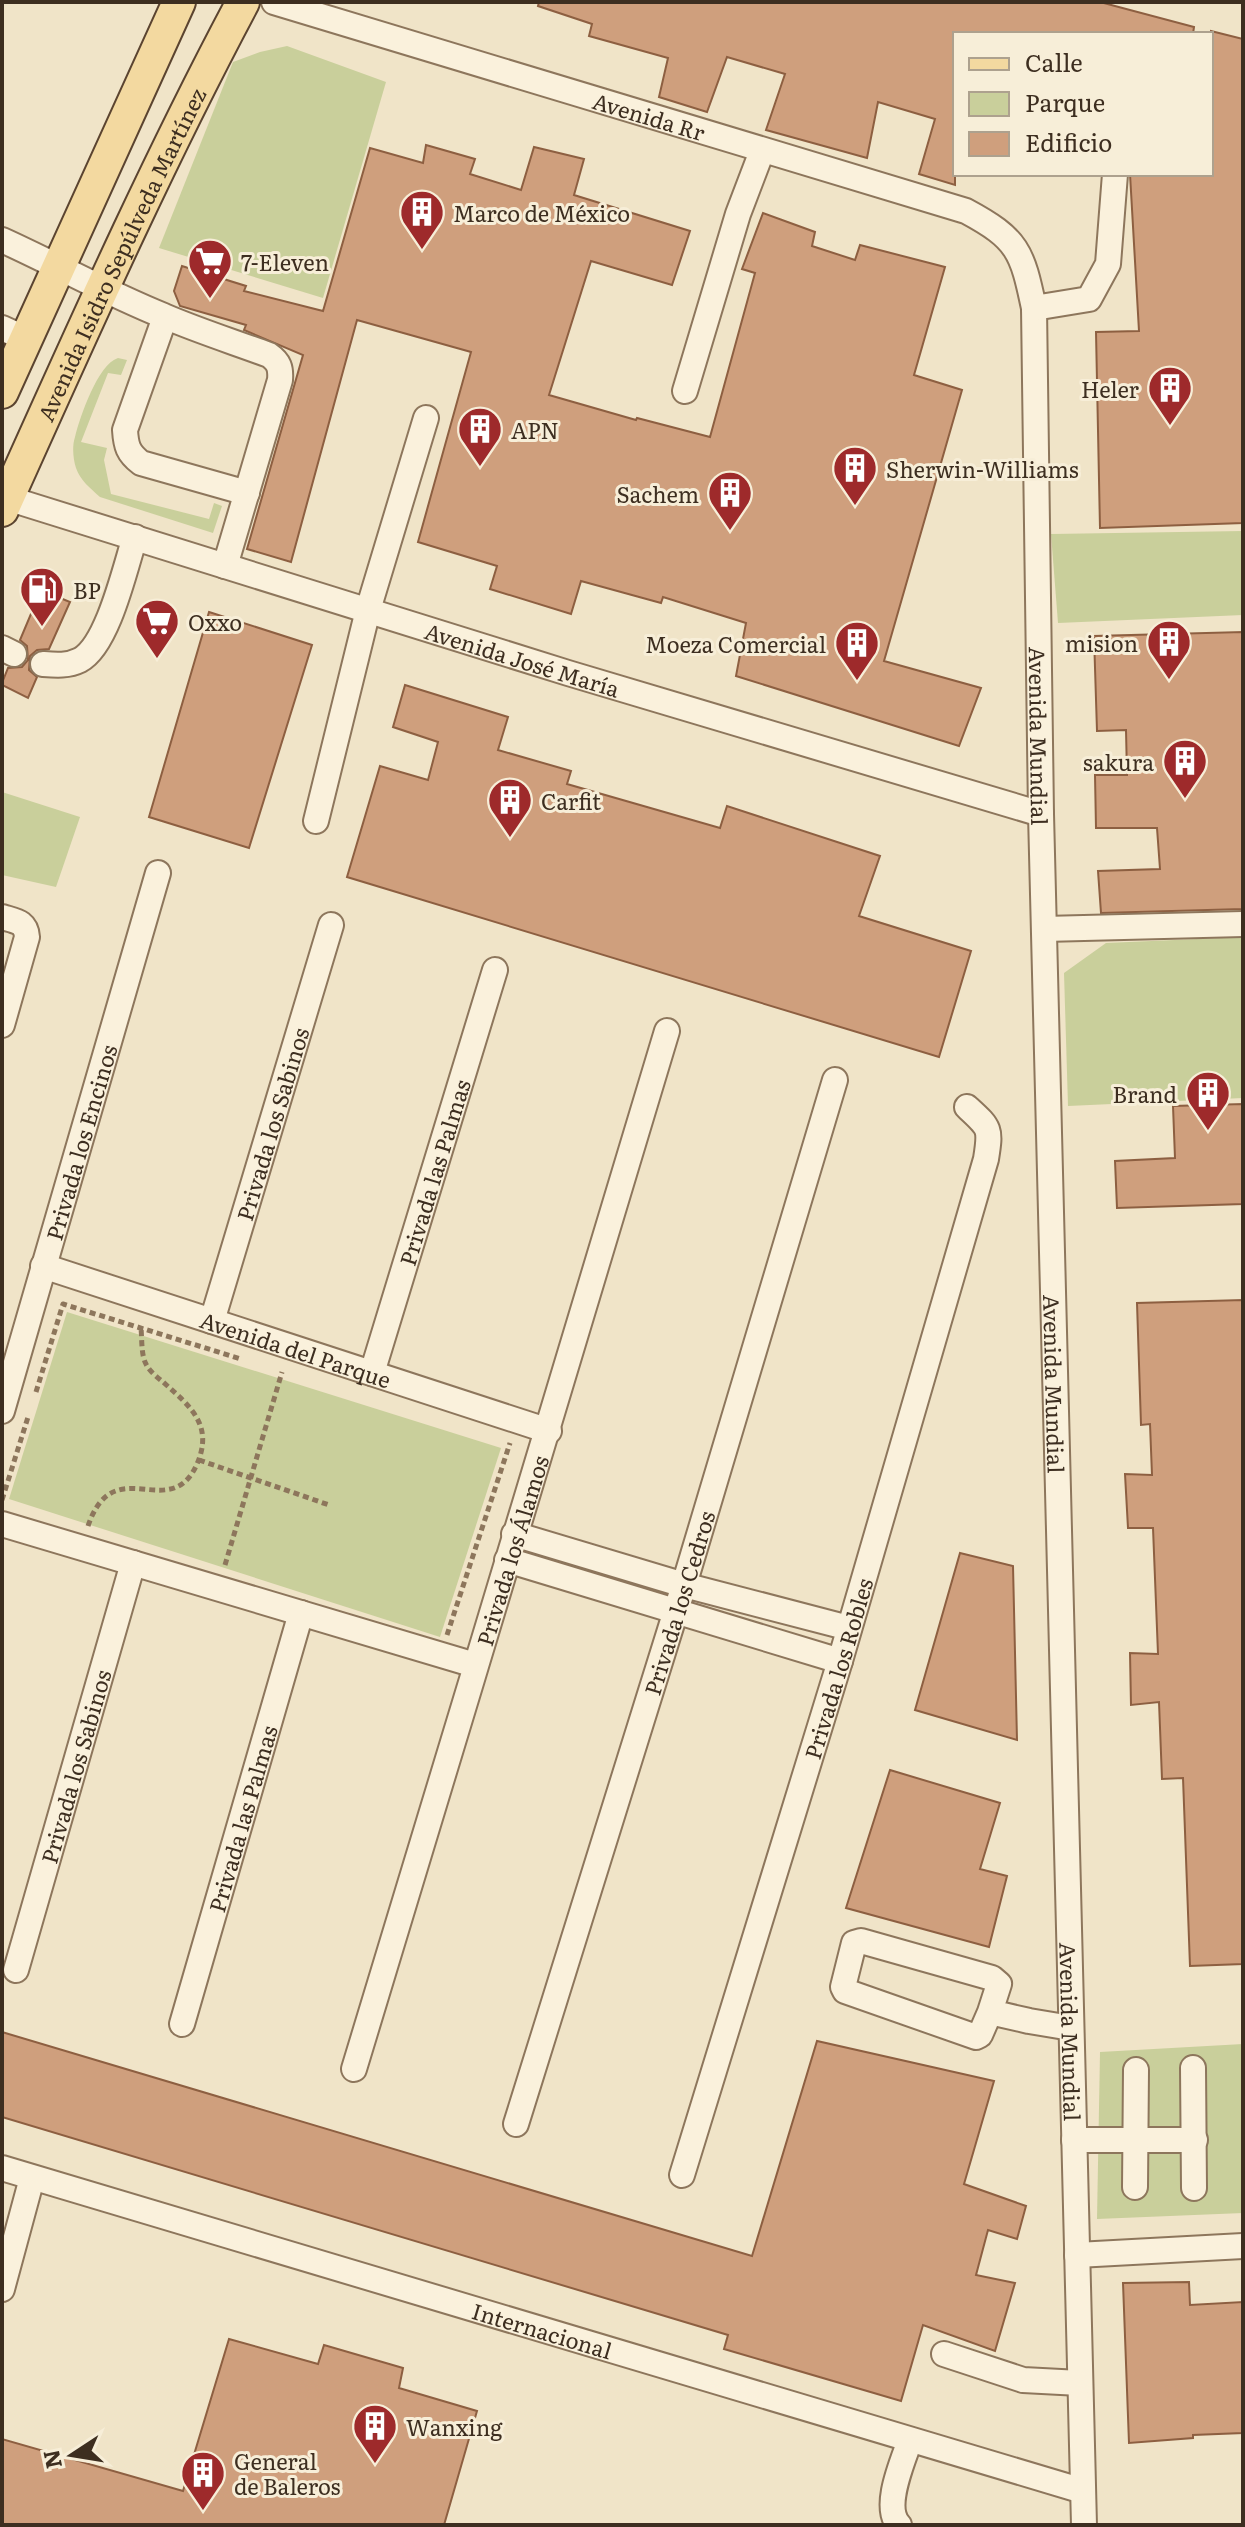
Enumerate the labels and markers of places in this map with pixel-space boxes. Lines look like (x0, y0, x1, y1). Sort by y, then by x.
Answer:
building icon: Marco de México (398, 188, 446, 251)
place label: Marco de México (453, 196, 630, 229)
supermarket icon: 7-Eleven (186, 237, 234, 300)
place label: 7-Eleven (241, 245, 329, 278)
building icon: Heler (1146, 364, 1194, 427)
place label: Heler (1081, 372, 1140, 405)
building icon: APN (456, 405, 504, 468)
place label: APN (511, 413, 559, 446)
building icon: Sherwin-Williams (831, 444, 879, 507)
place label: Sherwin-Williams (886, 452, 1079, 485)
building icon: Sachem (706, 469, 754, 532)
place label: Sachem (617, 477, 699, 510)
fuel station icon: BP (18, 565, 66, 628)
place label: BP (73, 573, 101, 606)
supermarket icon: Oxxo (133, 597, 181, 660)
place label: Oxxo (188, 605, 242, 638)
building icon: mision (1145, 618, 1193, 681)
building icon: Moeza Comercial (833, 619, 881, 682)
place label: mision (1065, 626, 1138, 659)
place label: Moeza Comercial (645, 627, 826, 660)
building icon: sakura (1161, 737, 1209, 800)
place label: sakura (1083, 745, 1154, 778)
building icon: Carfit (486, 776, 534, 839)
place label: Carfit (541, 784, 601, 817)
building icon: Brand (1184, 1069, 1232, 1132)
place label: Brand (1113, 1077, 1177, 1110)
building icon: Wanxing (351, 2402, 399, 2465)
place label: Wanxing (406, 2410, 503, 2443)
place label: General de Baleros (234, 2444, 341, 2502)
building icon: General de Baleros (179, 2449, 227, 2512)

